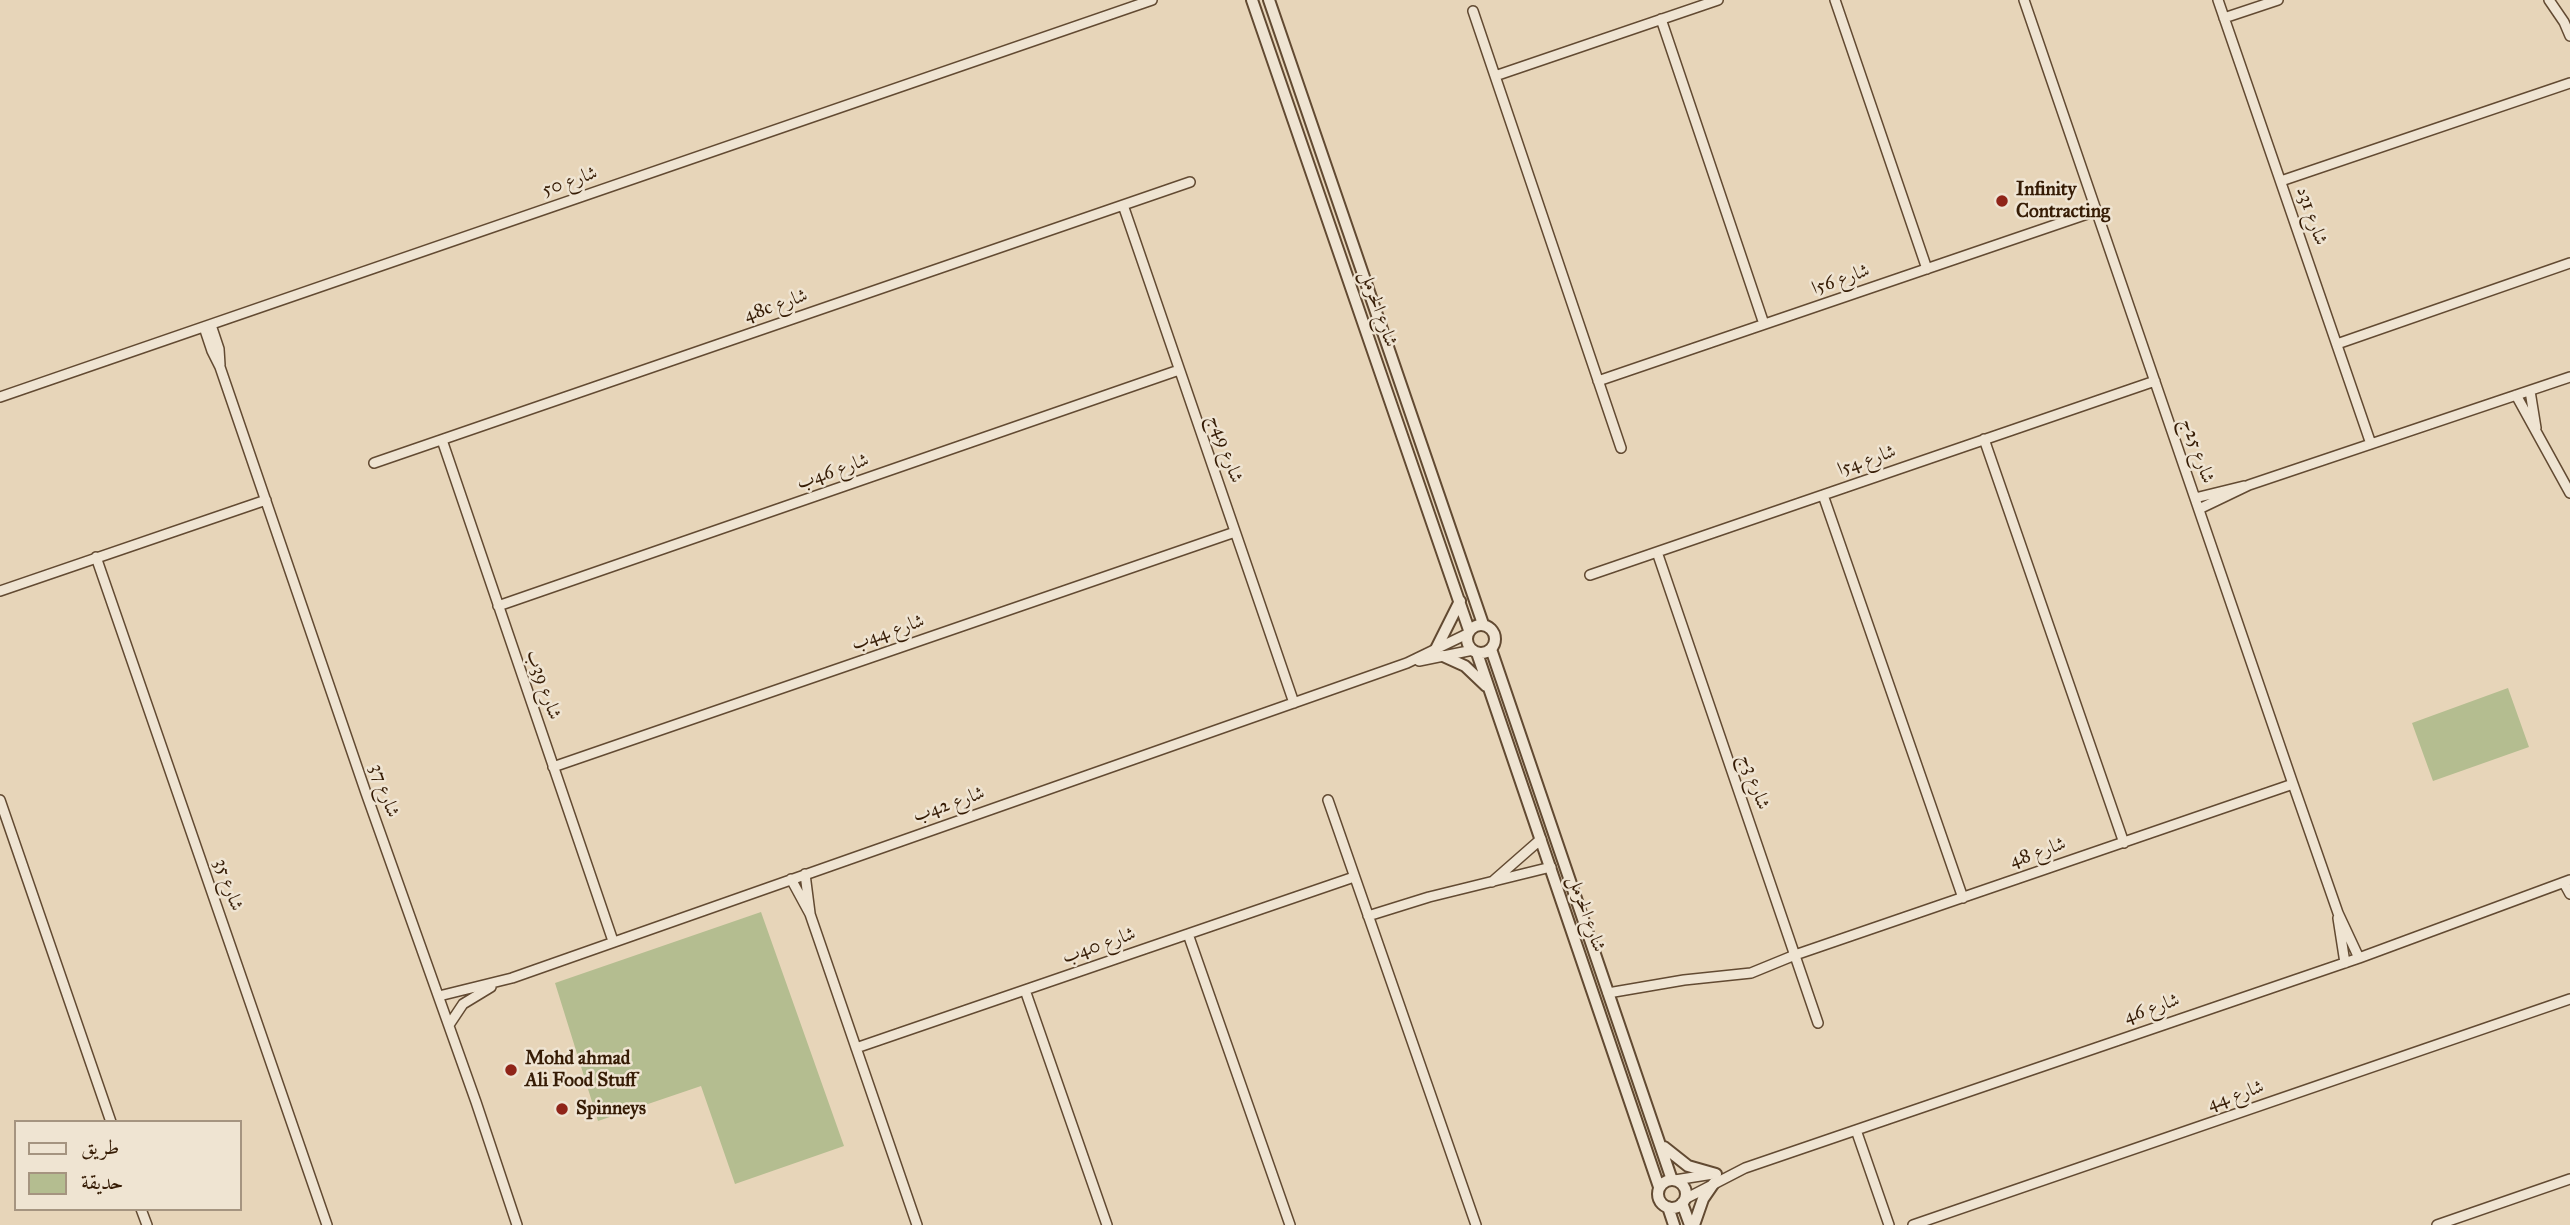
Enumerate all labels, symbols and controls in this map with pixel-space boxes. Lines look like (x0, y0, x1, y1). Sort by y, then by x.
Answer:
street label: شارع 50 (539, 162, 601, 202)
place label: Infinity Contracting (2016, 179, 2110, 223)
street label: شارع 31د (2290, 184, 2332, 248)
marker: Infinity Contracting (1994, 193, 2010, 209)
street label: شارع 56ا (1809, 259, 1873, 301)
street label: شارع الحرمل (1354, 268, 1402, 350)
street label: 48c شارع (741, 285, 811, 327)
street label: شارع 49ج (1203, 412, 1247, 486)
street label: شارع 25ج (2175, 415, 2219, 487)
street label: شارع 54ا (1835, 440, 1899, 482)
street label: شارع 46ب (794, 449, 872, 495)
street label: شارع 44ب (848, 610, 928, 656)
street label: شارع 39ب (520, 647, 566, 723)
street label: شارع 3ج (1734, 751, 1774, 813)
street label: شارع 37 (364, 761, 404, 821)
street label: شارع 42ب (910, 782, 988, 828)
street label: شارع 48 (2007, 833, 2069, 873)
street label: شارع 35 (209, 856, 247, 914)
street label: شارع الحرمل (1562, 873, 1610, 955)
street label: شارع 40ب (1059, 923, 1139, 969)
street label: شارع 46 (2121, 989, 2183, 1029)
place label: Mohd ahmad Ali Food Stuff (525, 1048, 636, 1092)
marker: Mohd ahmad Ali Food Stuff (503, 1062, 519, 1078)
street label: شارع 44 (2205, 1076, 2267, 1116)
place label: Spinneys (576, 1098, 646, 1120)
marker: Spinneys (554, 1101, 570, 1117)
legend (14, 1120, 242, 1211)
text: طريق (81, 1134, 119, 1160)
text: حديقة (81, 1169, 124, 1195)

